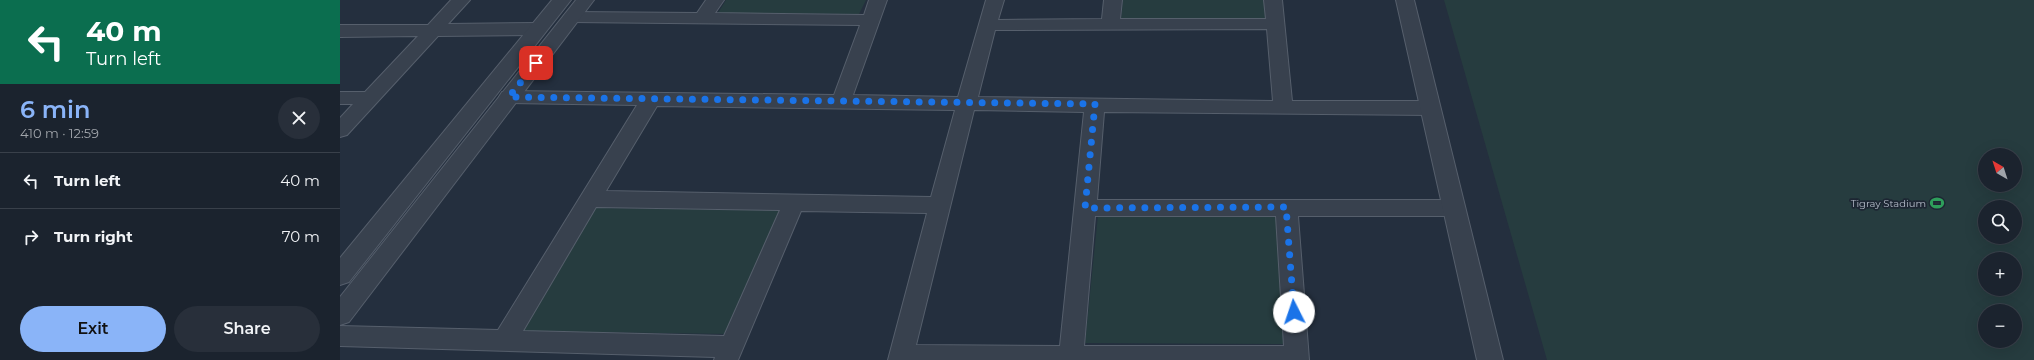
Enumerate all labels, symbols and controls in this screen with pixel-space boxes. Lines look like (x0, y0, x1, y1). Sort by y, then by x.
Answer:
text: 40 m (86, 14, 162, 48)
icon: left (20, 16, 72, 68)
pin (519, 46, 553, 80)
text: Turn left (86, 48, 161, 70)
icon: arrive (525, 52, 547, 74)
text: 6 min (20, 95, 90, 124)
button: close (278, 97, 320, 139)
text: 410 m · 12:59 (20, 125, 99, 141)
north arrow (1978, 148, 2022, 192)
map controls (1978, 148, 2022, 348)
icon: left (20, 170, 42, 192)
text: Turn left (54, 171, 121, 190)
text: 40 m (280, 171, 320, 190)
sports icon: Tigray Stadium (1929, 195, 1945, 211)
place label: Tigray Stadium (1851, 197, 1926, 210)
button: search (1978, 200, 2022, 244)
icon: right (20, 226, 42, 248)
text: Turn right (54, 227, 133, 246)
text: 70 m (282, 227, 320, 246)
button: + (1978, 252, 2022, 296)
position arrow (1273, 291, 1315, 333)
button: − (1978, 304, 2022, 348)
button: Exit (20, 306, 166, 352)
button: Share (174, 306, 320, 352)

